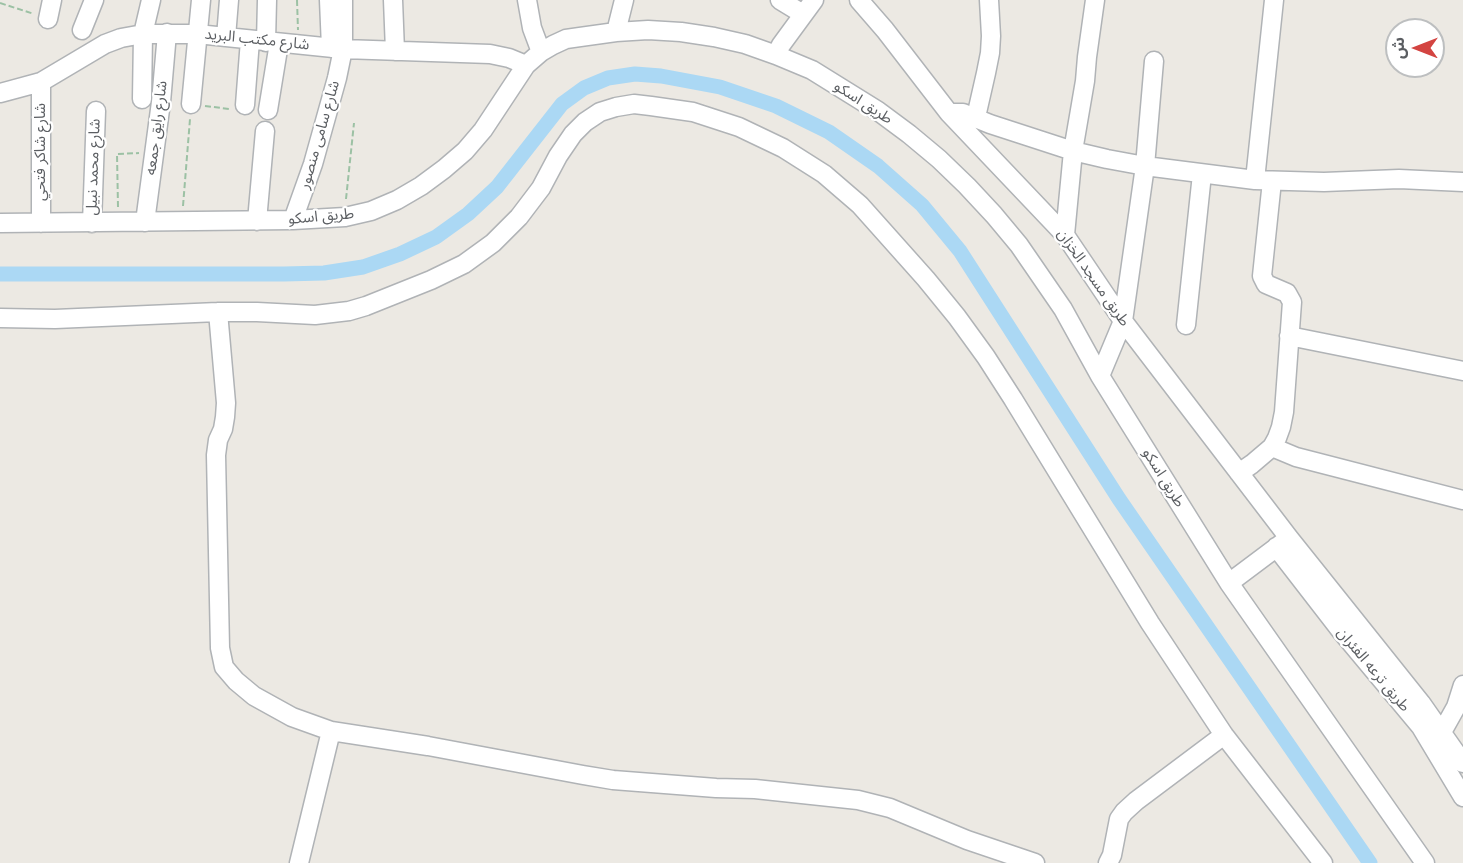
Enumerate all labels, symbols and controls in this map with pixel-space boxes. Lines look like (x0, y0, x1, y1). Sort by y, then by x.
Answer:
north arrow (1385, 18, 1445, 78)
street label: شارع مكتب البريد (204, 26, 310, 54)
text: ش (1389, 37, 1409, 59)
street label: طريق اسكو (830, 77, 896, 129)
street label: شارع سامى منصور (296, 79, 344, 191)
street label: شارع رايق جمعه (142, 80, 172, 176)
street label: شارع شاكر فتحي (32, 103, 50, 201)
street label: شارع محمد نبيل (83, 118, 105, 216)
street label: طريق اسكو (287, 205, 355, 229)
street label: طريق مسجد الخزان (1053, 226, 1133, 330)
street label: طريق اسكو (1138, 445, 1188, 511)
street label: طريق ترعه الفئران (1333, 624, 1413, 716)

